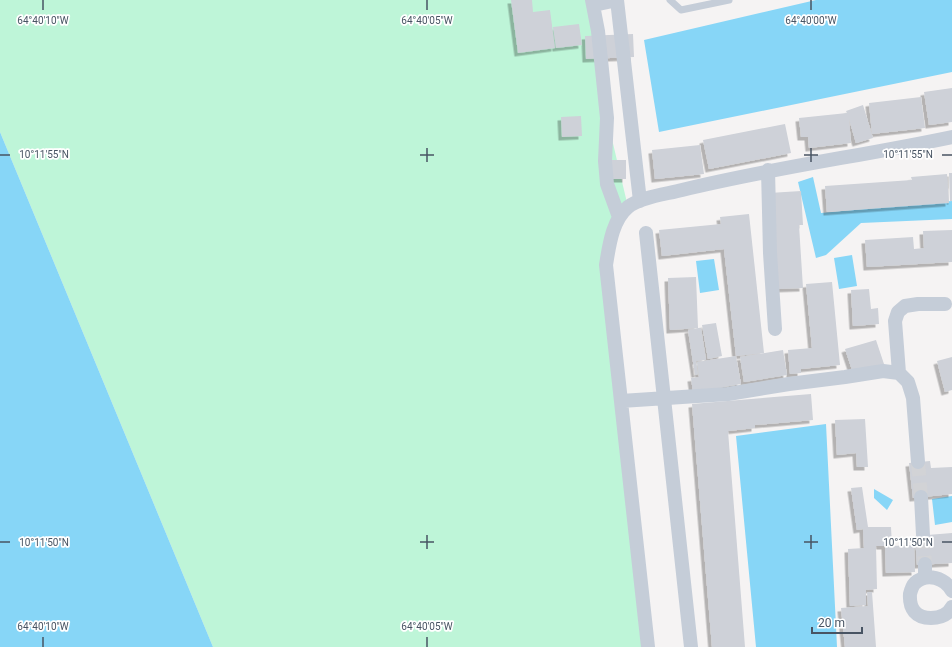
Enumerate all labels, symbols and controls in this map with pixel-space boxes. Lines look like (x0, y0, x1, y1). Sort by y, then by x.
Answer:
text: 64°40'10"W (17, 15, 69, 26)
text: 64°40'05"W (401, 15, 453, 26)
text: 64°40'00"W (785, 15, 837, 26)
text: 10°11'55"N (19, 149, 69, 160)
text: 10°11'55"N (883, 149, 933, 160)
text: 10°11'50"N (19, 537, 69, 548)
text: 10°11'50"N (883, 537, 933, 548)
scale bar (812, 609, 862, 635)
text: 20 m (818, 616, 845, 630)
text: 64°40'10"W (17, 621, 69, 632)
text: 64°40'05"W (401, 621, 453, 632)

